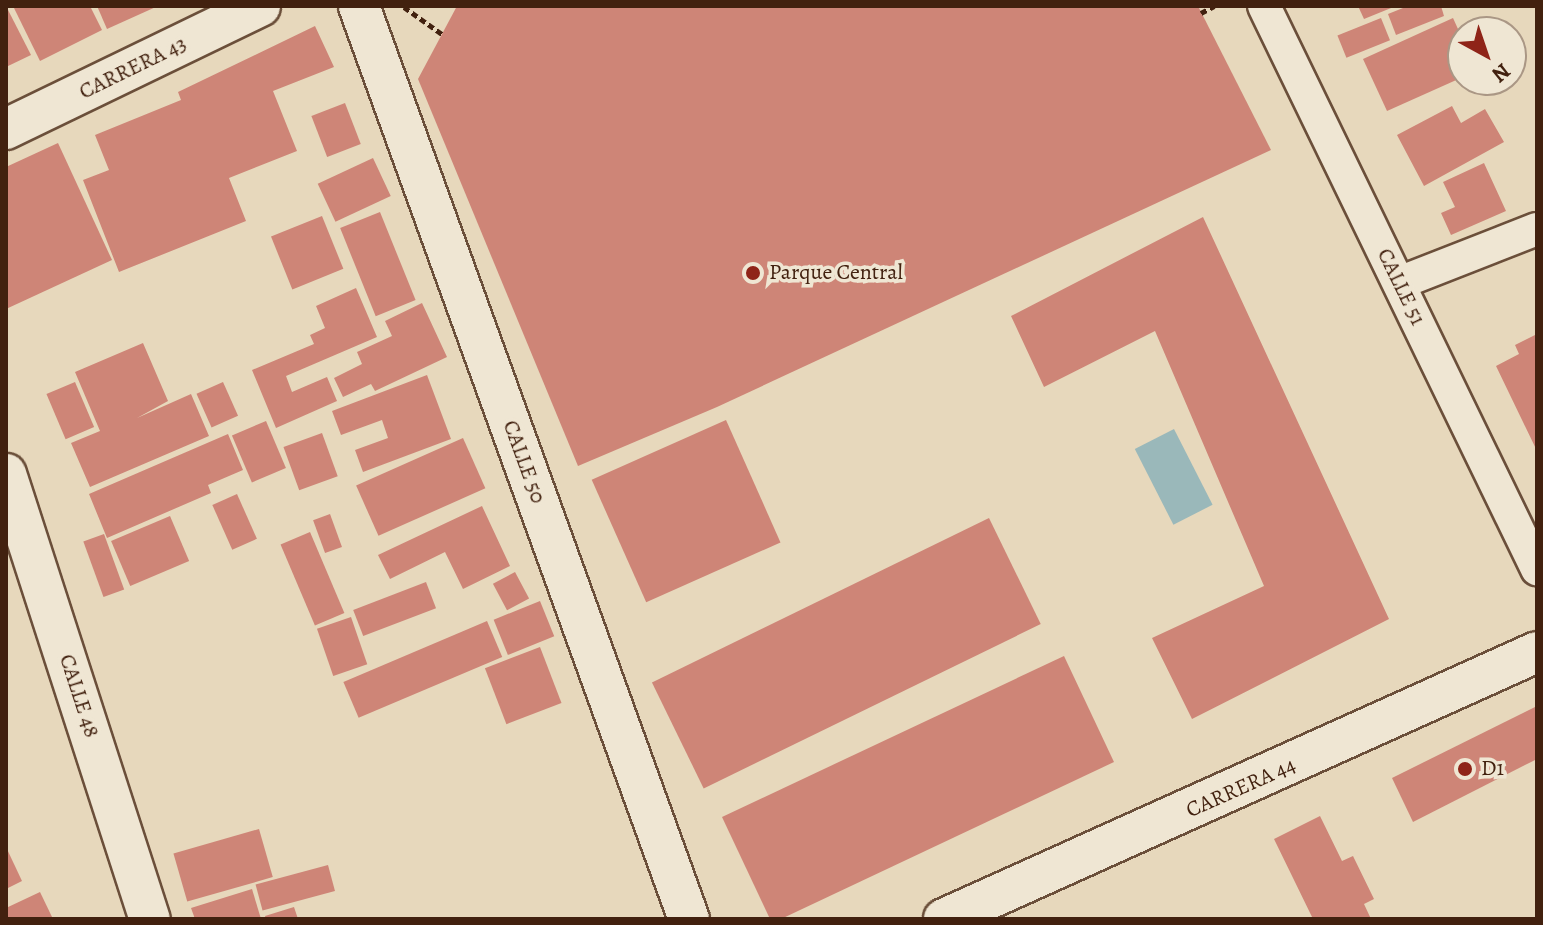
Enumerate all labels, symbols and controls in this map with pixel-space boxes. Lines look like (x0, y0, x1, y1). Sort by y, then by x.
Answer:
north arrow (1447, 16, 1527, 96)
street label: CARRERA 43 (75, 31, 191, 105)
text: N (1485, 56, 1517, 89)
street label: CALLE 51 (1371, 244, 1431, 330)
place label: Parque Central (769, 260, 903, 286)
marker: Parque Central (744, 264, 762, 282)
street label: CALLE 50 (497, 417, 551, 507)
street label: CALLE 48 (53, 651, 105, 741)
street label: CARRERA 44 (1182, 752, 1300, 824)
place label: D1 (1481, 756, 1504, 782)
marker: D1 (1456, 760, 1474, 778)

